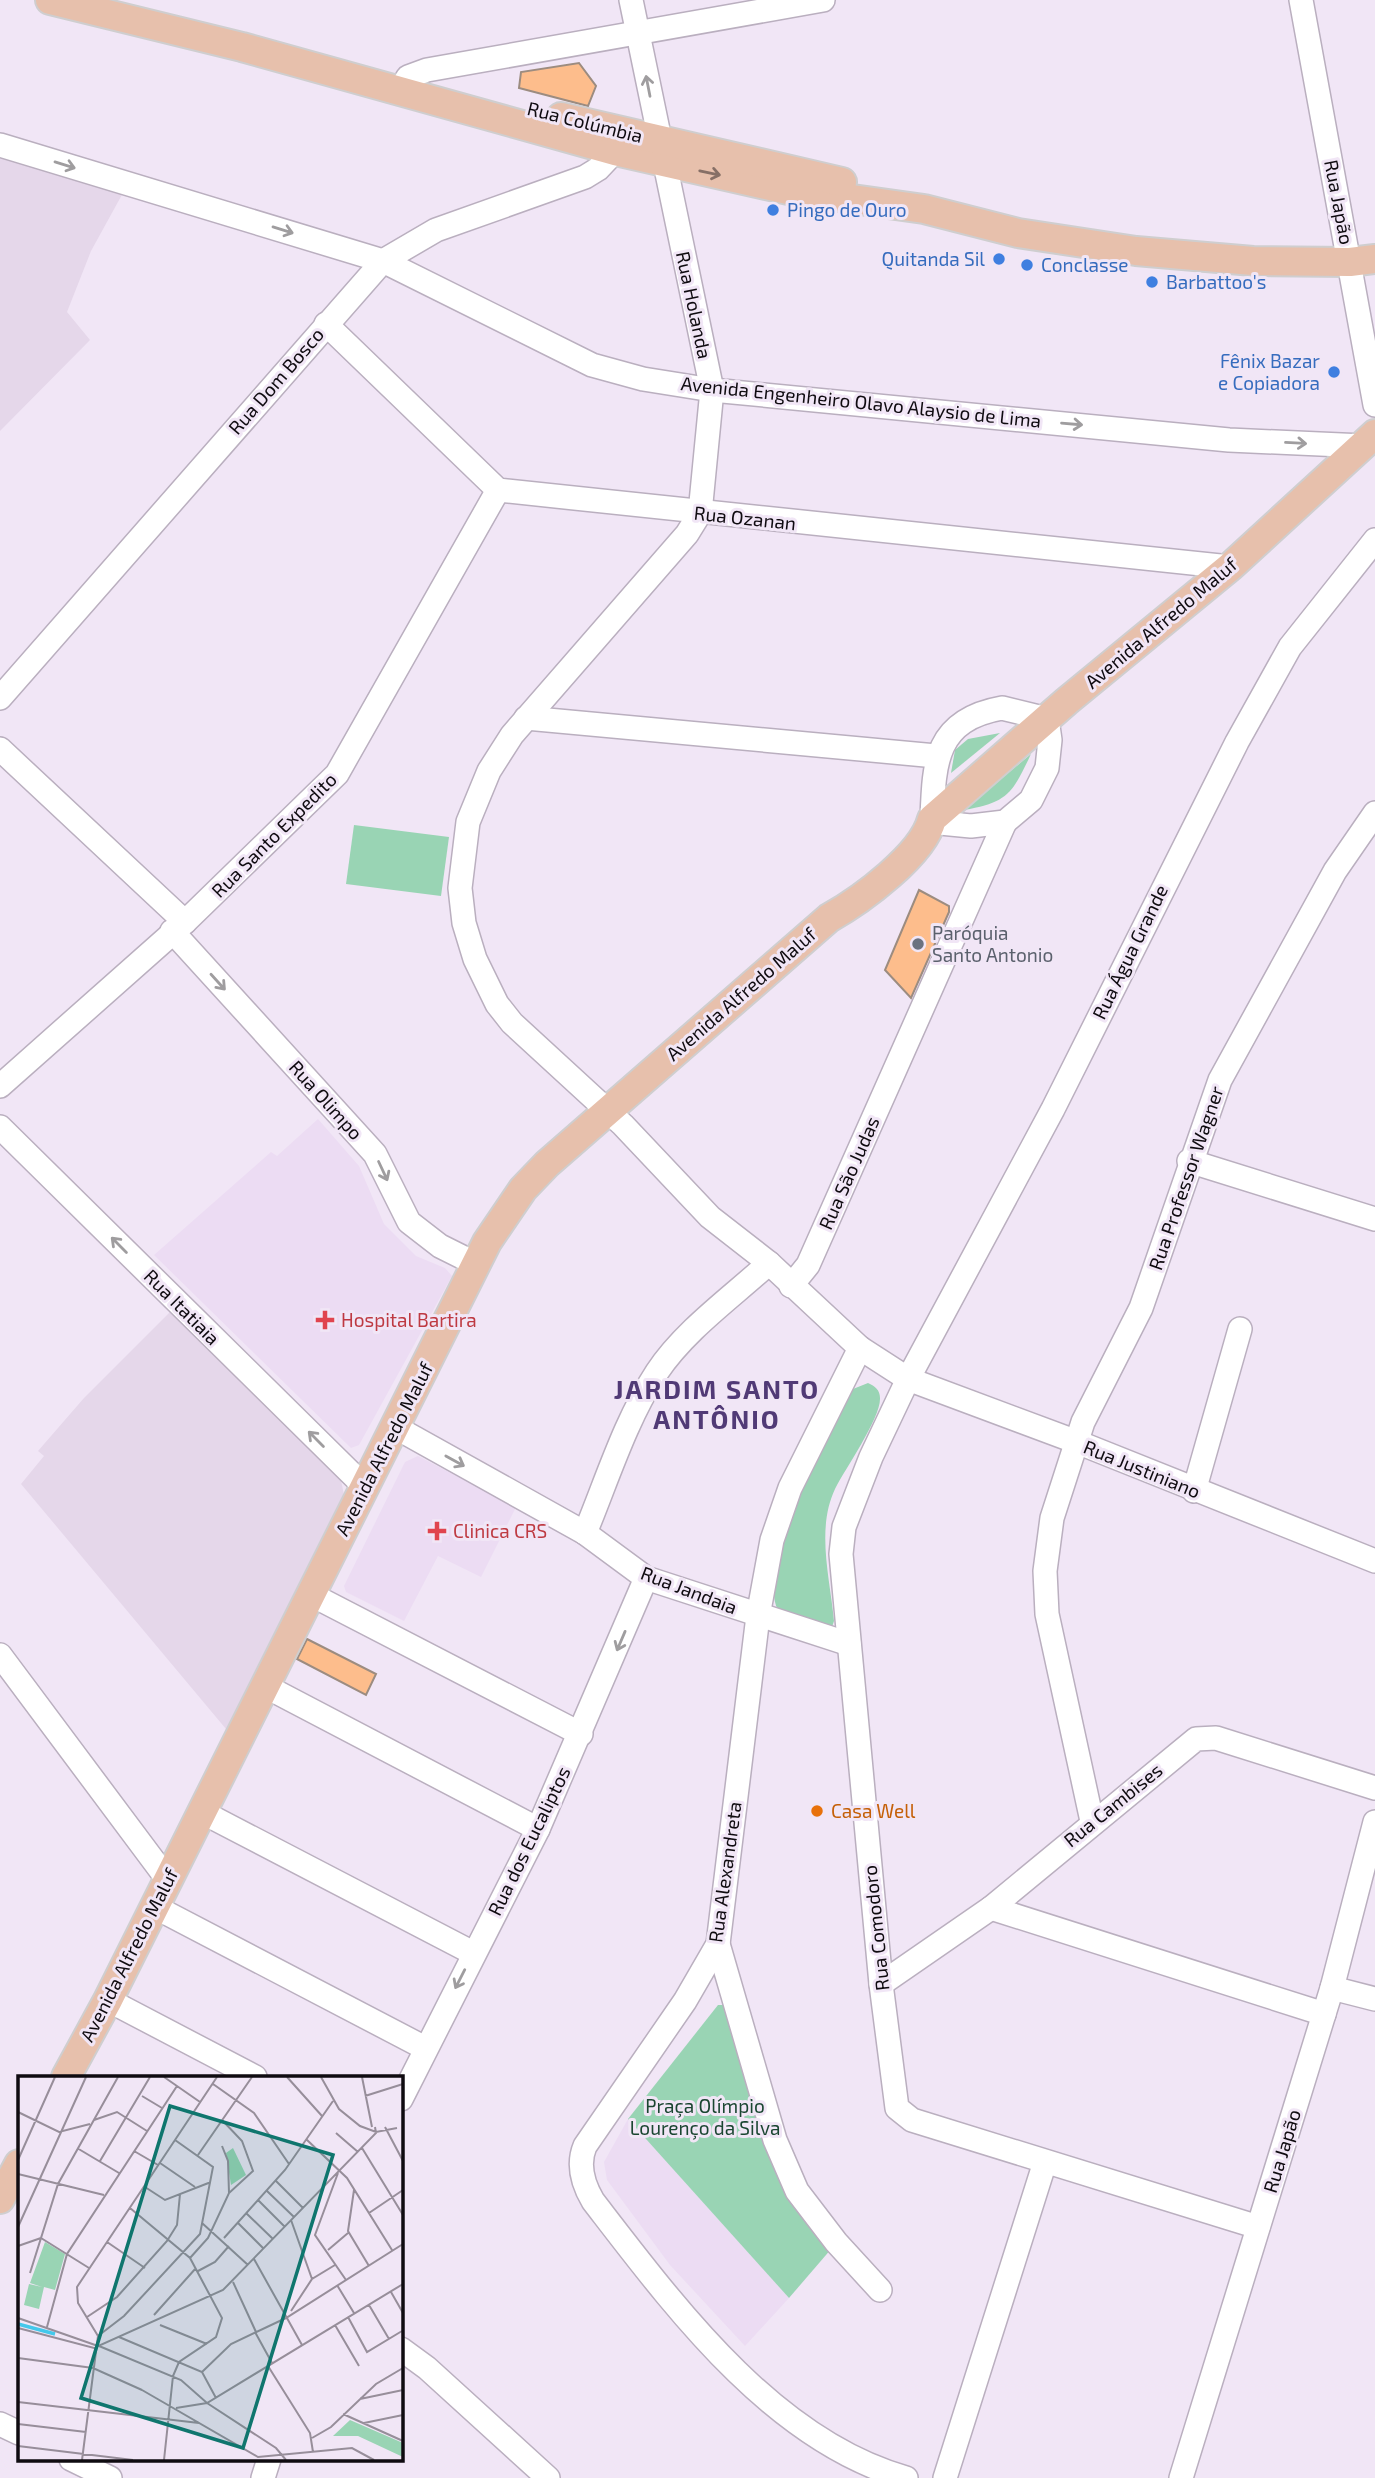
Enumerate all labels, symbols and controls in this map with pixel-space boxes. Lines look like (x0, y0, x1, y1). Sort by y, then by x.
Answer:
one-way arrow (641, 75, 654, 98)
street label: Rua Colúmbia (525, 96, 645, 147)
street label: Rua Japão (1320, 158, 1359, 246)
one-way arrow (54, 159, 76, 172)
one-way arrow (698, 166, 721, 180)
place label: Pingo de Ouro (787, 198, 907, 221)
marker: Pingo de Ouro (765, 202, 781, 218)
one-way arrow (272, 225, 294, 238)
place label: Quitanda Sil (881, 247, 985, 270)
street label: Rua Holanda (672, 249, 717, 361)
marker: Quitanda Sil (991, 251, 1007, 267)
place label: Conclasse (1041, 253, 1129, 276)
marker: Conclasse (1019, 257, 1035, 273)
place label: Barbattoo's (1166, 270, 1266, 293)
marker: Barbattoo's (1144, 274, 1160, 290)
street label: Rua Dom Bosco (223, 323, 328, 439)
place label: Fênix Bazar e Copiadora (1218, 349, 1320, 394)
marker: Fênix Bazar e Copiadora (1326, 364, 1342, 380)
street label: Avenida Engenheiro Olavo Alaysio de Lima (680, 371, 1042, 432)
one-way arrow (1061, 418, 1083, 431)
one-way arrow (1285, 436, 1308, 449)
street label: Rua Ozanan (693, 501, 797, 534)
street label: Avenida Alfredo Maluf (1080, 552, 1242, 693)
street label: Rua Santo Expedito (206, 767, 341, 902)
street label: Rua Água Grande (1087, 881, 1172, 1023)
place label: Paróquia Santo Antonio (932, 921, 1053, 966)
street label: Avenida Alfredo Maluf (661, 922, 821, 1065)
marker: Paróquia Santo Antonio (910, 936, 926, 952)
one-way arrow (210, 973, 226, 991)
street label: Rua Olimpo (285, 1055, 368, 1144)
street label: Rua Professor Wagner (1143, 1083, 1228, 1273)
street label: Rua São Judas (813, 1113, 884, 1233)
one-way arrow (377, 1160, 390, 1181)
one-way arrow (111, 1237, 128, 1254)
street label: Rua Itatiaia (140, 1264, 225, 1349)
place label: Hospital Bartira (341, 1308, 477, 1331)
marker: Hospital Bartira (315, 1310, 335, 1330)
street label: Avenida Alfredo Maluf (330, 1358, 438, 1539)
district label: JARDIM SANTO ANTÔNIO (614, 1373, 820, 1434)
one-way arrow (308, 1431, 325, 1448)
street label: Rua Justiniano (1080, 1435, 1204, 1502)
one-way arrow (444, 1454, 464, 1468)
place label: Clinica CRS (453, 1519, 547, 1542)
marker: Clinica CRS (427, 1521, 447, 1541)
street label: Rua Jandaia (638, 1561, 741, 1618)
one-way arrow (614, 1630, 627, 1651)
street label: Rua Cambises (1059, 1758, 1167, 1851)
street label: Rua dos Eucaliptos (482, 1762, 575, 1919)
place label: Casa Well (831, 1799, 916, 1822)
street label: Rua Alexandreta (703, 1800, 746, 1944)
marker: Casa Well (809, 1803, 825, 1819)
street label: Avenida Alfredo Maluf (75, 1864, 183, 2045)
street label: Rua Comodoro (857, 1864, 894, 1992)
one-way arrow (452, 1968, 466, 1989)
inset map (18, 2076, 402, 2460)
park label: Praça Olímpio Lourenço da Silva (630, 2094, 780, 2140)
street label: Rua Japão (1258, 2106, 1305, 2195)

